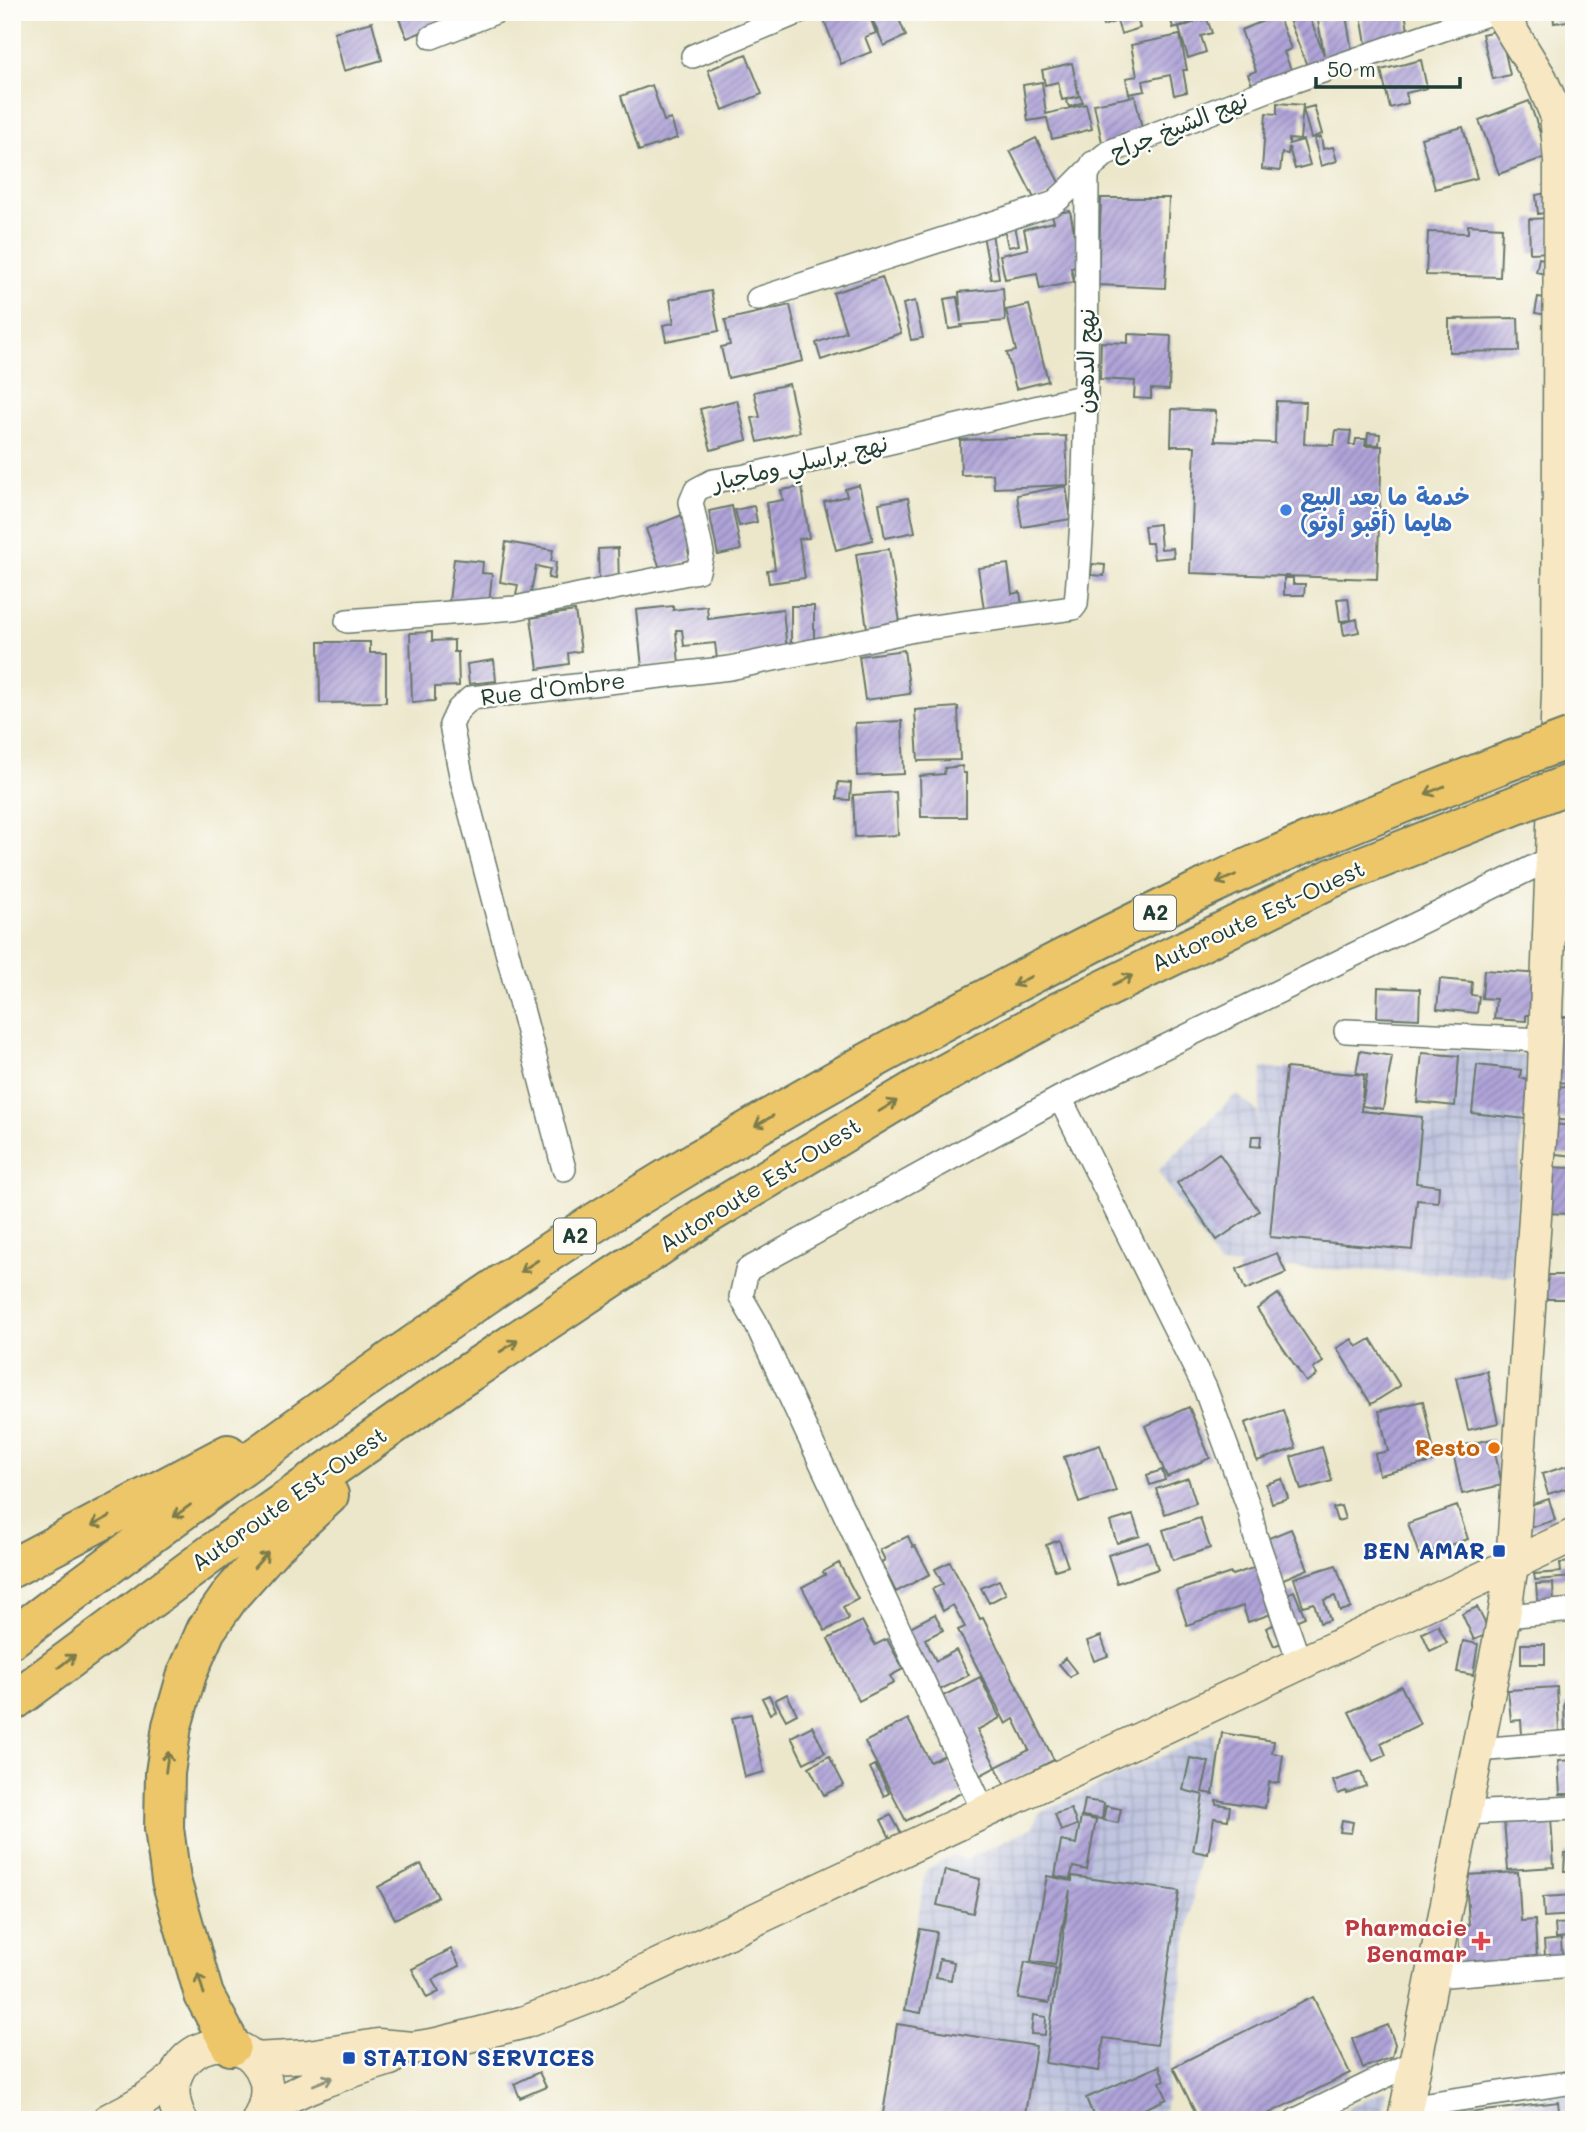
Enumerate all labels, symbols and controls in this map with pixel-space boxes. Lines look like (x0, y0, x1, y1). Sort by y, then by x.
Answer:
scale bar (1316, 46, 1460, 90)
text: 50 m (1327, 55, 1376, 82)
street label: نهج الشيخ جراح (1105, 84, 1253, 168)
street label: نهج الدهون (1069, 308, 1103, 414)
street label: نهج براسلي وماجبار (707, 427, 892, 504)
place label: خدمة ما بعد البيع هايما (أقبو أوتو) (1300, 481, 1470, 538)
marker: خدمة ما بعد البيع هايما (أقبو أوتو) (1278, 502, 1294, 518)
street label: Rue d'Ombre (479, 664, 627, 712)
one-way arrow (1425, 785, 1447, 798)
street label: Autoroute Est-Ouest (1146, 852, 1369, 978)
one-way arrow (1216, 873, 1237, 886)
road number: A2 (1134, 895, 1176, 930)
one-way arrow (1112, 972, 1133, 986)
one-way arrow (1012, 974, 1033, 988)
one-way arrow (877, 1099, 897, 1113)
street label: Autoroute Est-Ouest (653, 1110, 866, 1258)
one-way arrow (755, 1114, 775, 1128)
road number: A2 (554, 1218, 596, 1254)
one-way arrow (519, 1259, 539, 1273)
one-way arrow (499, 1338, 519, 1352)
street label: Autoroute Est-Ouest (185, 1419, 392, 1577)
place label: Resto (1415, 1432, 1480, 1462)
marker: Resto (1486, 1440, 1502, 1456)
one-way arrow (173, 1504, 192, 1519)
one-way arrow (92, 1514, 112, 1528)
place label: BEN AMAR (1362, 1535, 1485, 1565)
marker: BEN AMAR (1491, 1543, 1507, 1559)
one-way arrow (253, 1551, 269, 1569)
one-way arrow (57, 1653, 76, 1668)
one-way arrow (160, 1751, 173, 1774)
place label: Pharmacie Benamar (1344, 1912, 1467, 1968)
marker: Pharmacie Benamar (1473, 1933, 1489, 1949)
one-way arrow (194, 1974, 206, 1996)
place label: STATION SERVICES (363, 2042, 595, 2072)
marker: STATION SERVICES (341, 2050, 357, 2066)
one-way arrow (312, 2073, 333, 2086)

